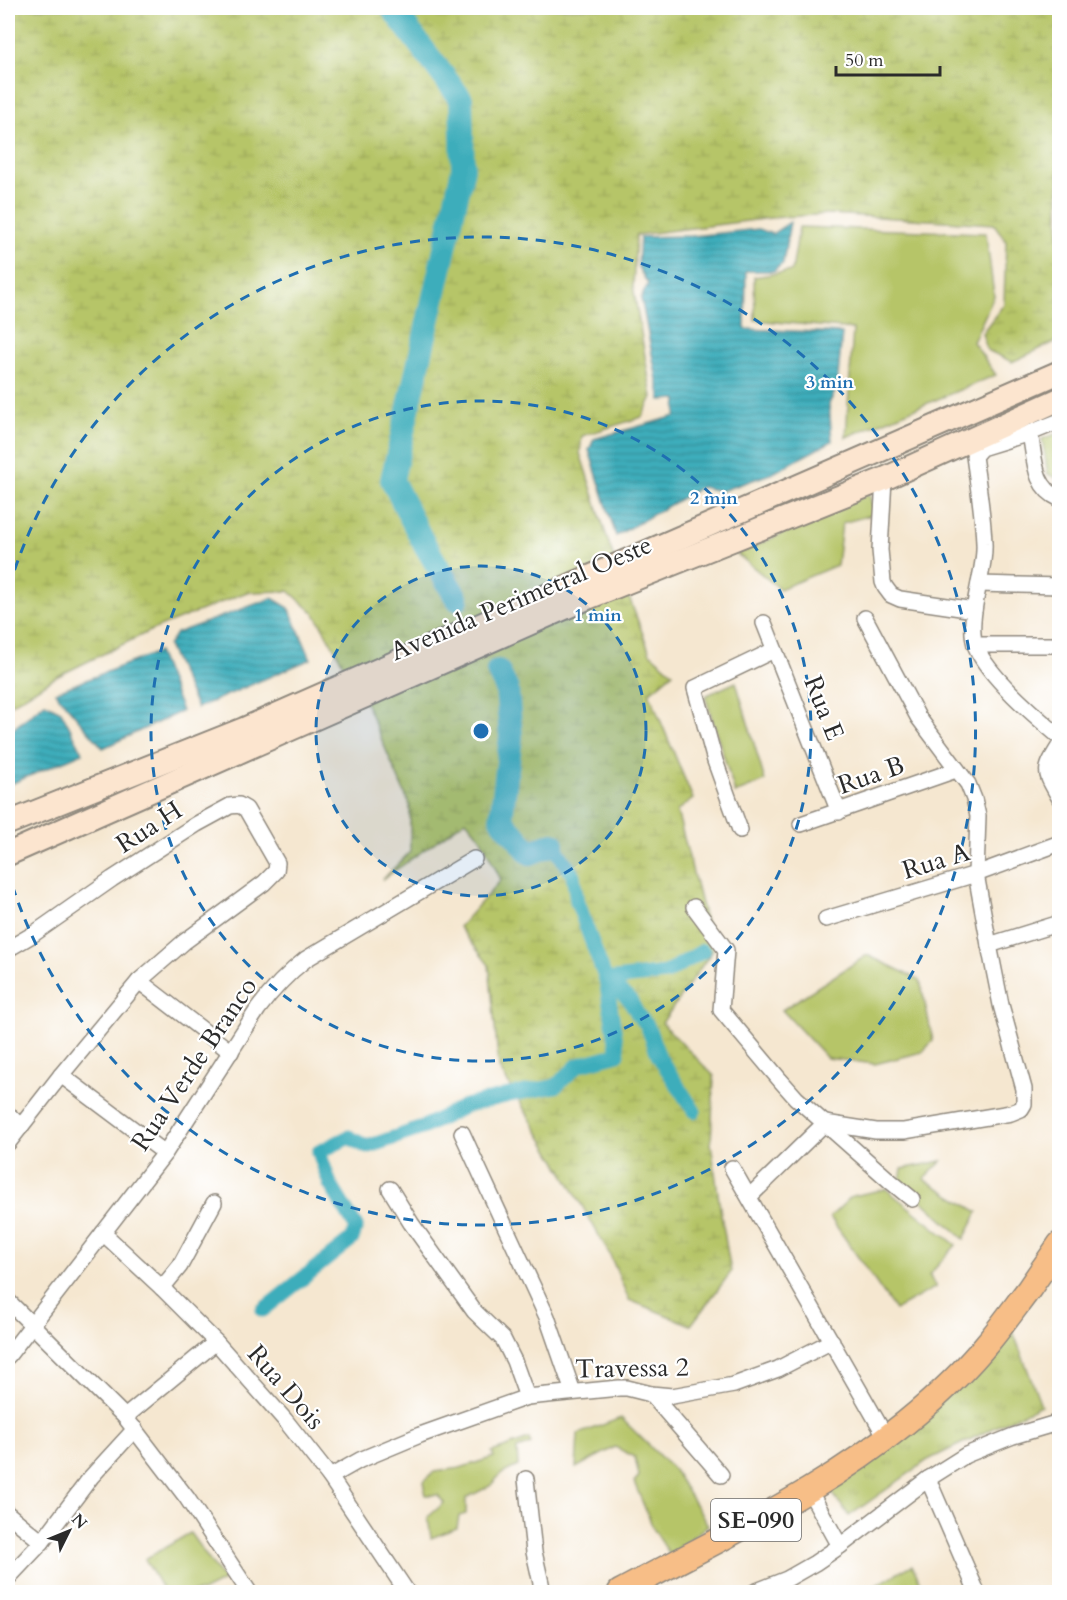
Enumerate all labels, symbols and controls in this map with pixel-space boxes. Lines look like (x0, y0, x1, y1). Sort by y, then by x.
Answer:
scale bar (836, 39, 940, 77)
text: 50 m (845, 48, 884, 73)
text: 3 min (806, 370, 854, 395)
text: 2 min (690, 486, 738, 511)
street label: Avenida Perimetral Oeste (385, 527, 657, 669)
text: 1 min (574, 603, 622, 628)
street label: Rua E (795, 671, 853, 745)
centre of rings (471, 721, 491, 741)
street label: Rua B (833, 747, 909, 803)
street label: Rua H (109, 793, 189, 861)
street label: Rua A (898, 834, 975, 888)
street label: Rua Verde Branco (123, 970, 265, 1158)
street label: Rua Dois (239, 1337, 333, 1437)
street label: Travessa 2 (575, 1350, 689, 1386)
road number: SE-090 (711, 1499, 801, 1541)
north arrow (39, 1501, 99, 1561)
text: N (66, 1509, 92, 1534)

